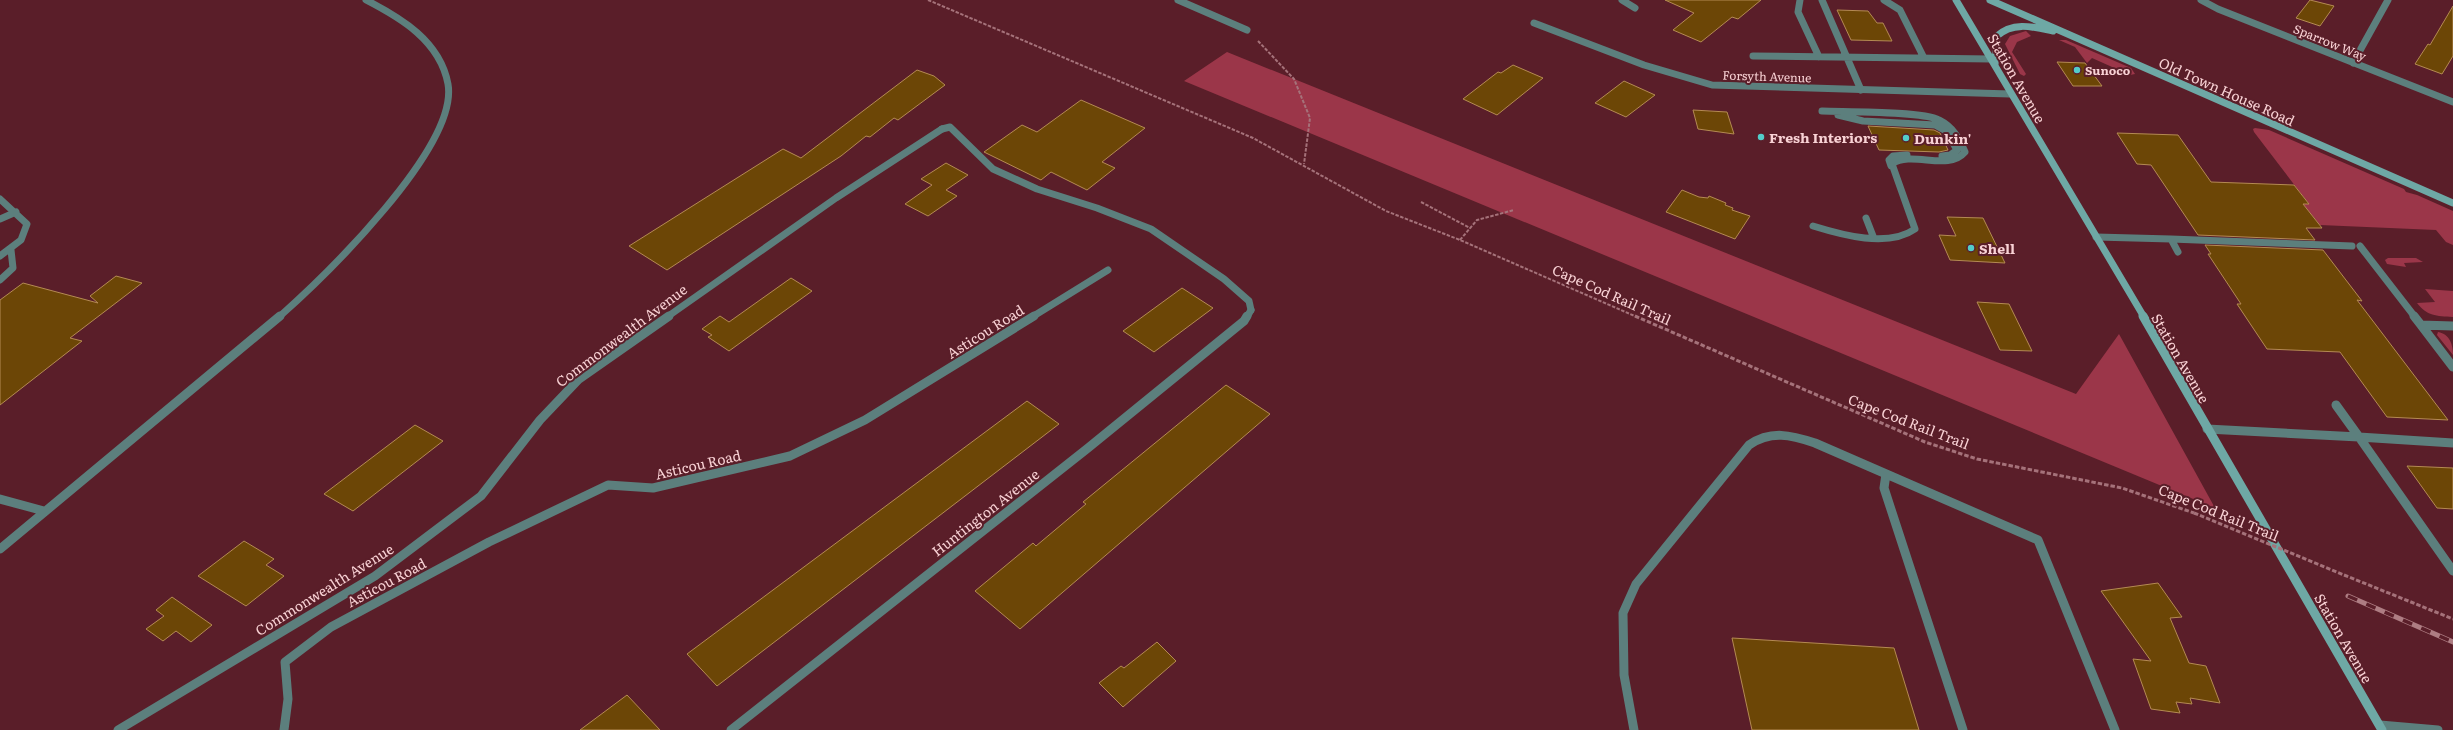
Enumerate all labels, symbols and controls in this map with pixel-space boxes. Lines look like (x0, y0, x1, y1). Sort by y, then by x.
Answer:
street label: Sparrow Way (2291, 19, 2369, 65)
street label: Station Avenue (1983, 29, 2051, 127)
street label: Old Town House Road (2156, 52, 2299, 130)
place label: Sunoco (2085, 61, 2131, 79)
street label: Forsyth Avenue (1722, 65, 1812, 87)
marker: Sunoco (2072, 65, 2082, 75)
place label: Fresh Interiors (1769, 127, 1877, 147)
place label: Dunkin' (1914, 128, 1971, 148)
marker: Fresh Interiors (1756, 132, 1766, 142)
marker: Dunkin' (1901, 133, 1911, 143)
place label: Shell (1979, 238, 2015, 258)
marker: Shell (1966, 243, 1976, 253)
street label: Cape Cod Rail Trail (1549, 259, 1675, 329)
street label: Commonwealth Avenue (551, 279, 691, 391)
street label: Asticou Road (943, 299, 1028, 363)
street label: Station Avenue (2147, 309, 2215, 407)
street label: Cape Cod Rail Trail (1846, 389, 1973, 453)
street label: Asticou Road (653, 444, 743, 484)
street label: Huntington Avenue (927, 464, 1043, 560)
street label: Cape Cod Rail Trail (2156, 479, 2282, 545)
street label: Commonwealth Avenue (251, 538, 397, 640)
street label: Asticou Road (343, 552, 430, 611)
street label: Station Avenue (2310, 589, 2378, 687)

